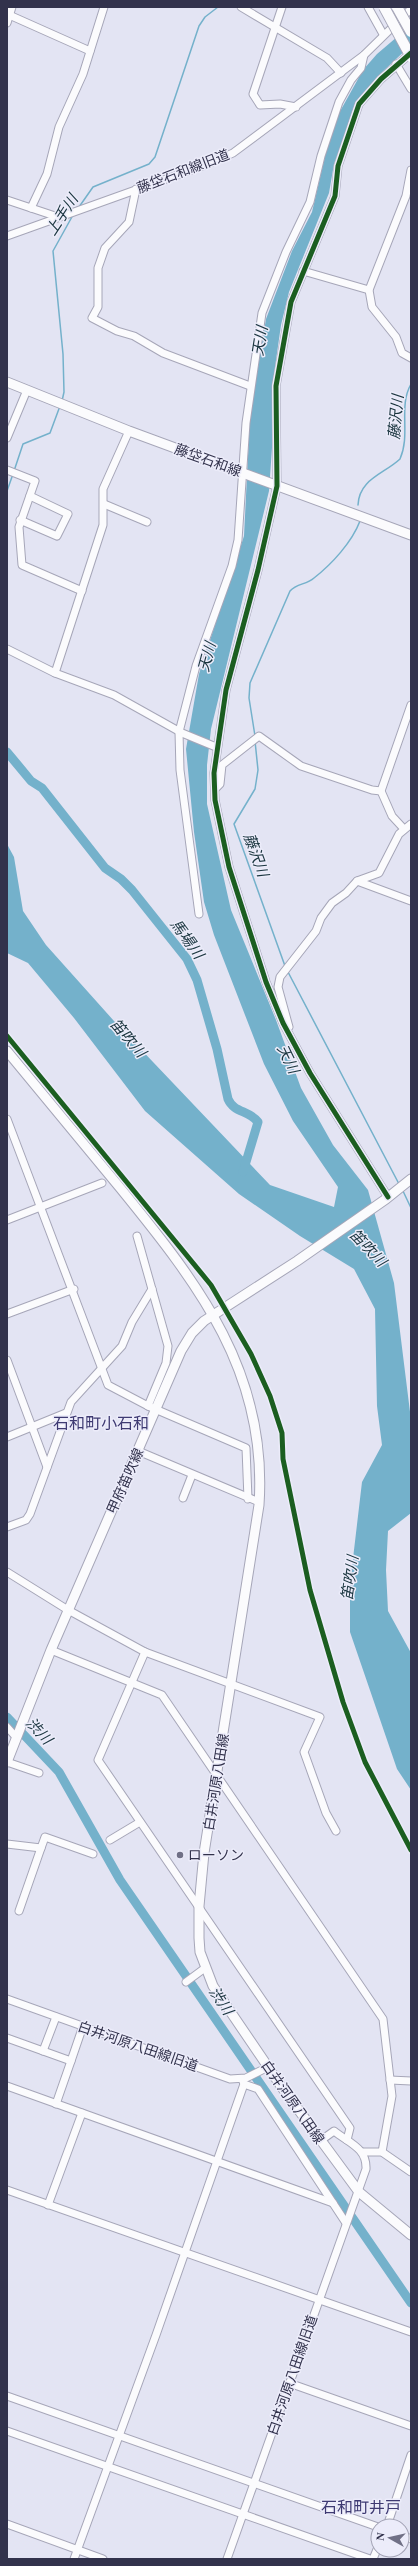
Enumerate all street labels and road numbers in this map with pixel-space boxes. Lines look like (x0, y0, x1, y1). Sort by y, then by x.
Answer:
street label: 藤垈石和線旧道 (134, 146, 232, 196)
street label: 藤垈石和線 (172, 441, 244, 479)
street label: 甲府笛吹線 (104, 1446, 147, 1516)
street label: 白井河原八田線 (200, 1732, 232, 1832)
street label: 白井河原八田線旧道 (76, 2018, 200, 2074)
street label: 白井河原八田線 (258, 2057, 328, 2147)
street label: 白井河原八田線旧道 (264, 2313, 320, 2437)

